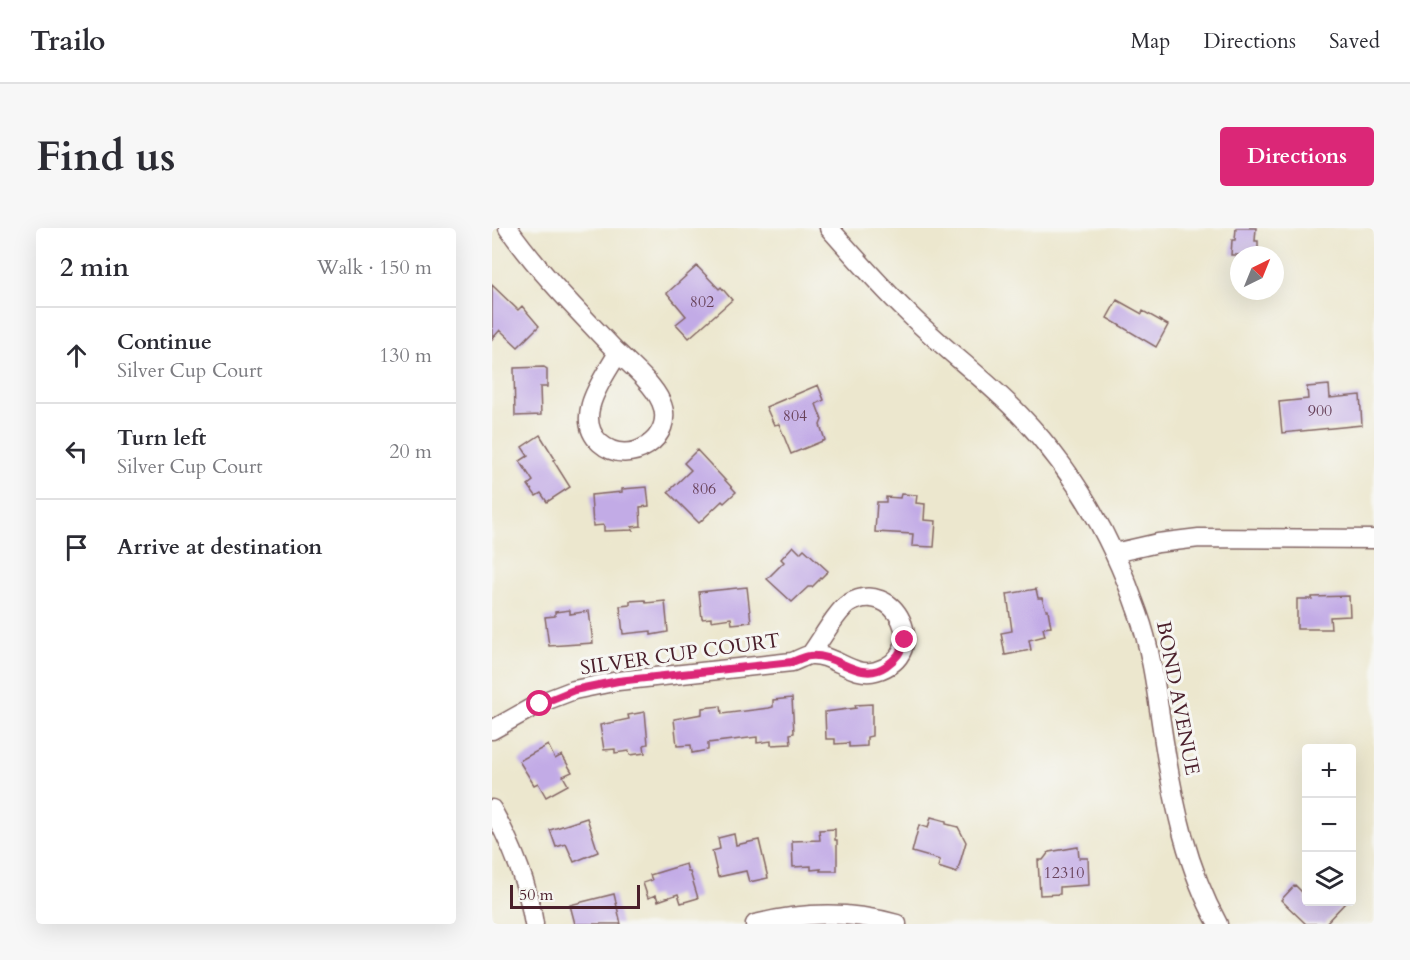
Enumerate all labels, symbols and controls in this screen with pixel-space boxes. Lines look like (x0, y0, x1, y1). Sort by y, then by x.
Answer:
text: Trailo (30, 22, 105, 60)
text: Map (1130, 27, 1170, 56)
text: Directions (1203, 27, 1296, 56)
text: Saved (1329, 27, 1380, 56)
button: Directions (1220, 127, 1374, 186)
text: Find us (36, 128, 176, 185)
north arrow (1230, 246, 1284, 300)
text: 2 min (60, 250, 129, 285)
text: Walk · 150 m (317, 254, 432, 281)
house number: 802 (690, 291, 714, 313)
text: Continue (117, 327, 212, 357)
icon: ahead (60, 339, 93, 372)
text: 130 m (379, 342, 432, 369)
text: Silver Cup Court (117, 357, 263, 384)
house number: 900 (1308, 400, 1332, 422)
house number: 804 (783, 405, 807, 427)
text: Turn left (117, 423, 206, 453)
icon: left (60, 435, 93, 468)
text: 20 m (389, 438, 432, 465)
text: Silver Cup Court (117, 453, 263, 480)
house number: 806 (692, 478, 716, 500)
icon: arrive (60, 531, 93, 564)
text: Arrive at destination (117, 532, 322, 562)
street label: BOND AVENUE (1150, 619, 1206, 777)
route end (891, 626, 917, 652)
street label: SILVER CUP COURT (578, 627, 782, 681)
route start (526, 690, 552, 716)
map controls (1302, 744, 1356, 906)
button: + (1302, 744, 1356, 798)
button: − (1302, 798, 1356, 852)
button: layers (1302, 852, 1356, 906)
house number: 12310 (1044, 862, 1084, 884)
scale bar (510, 882, 640, 910)
text: 50 m (519, 884, 553, 906)

